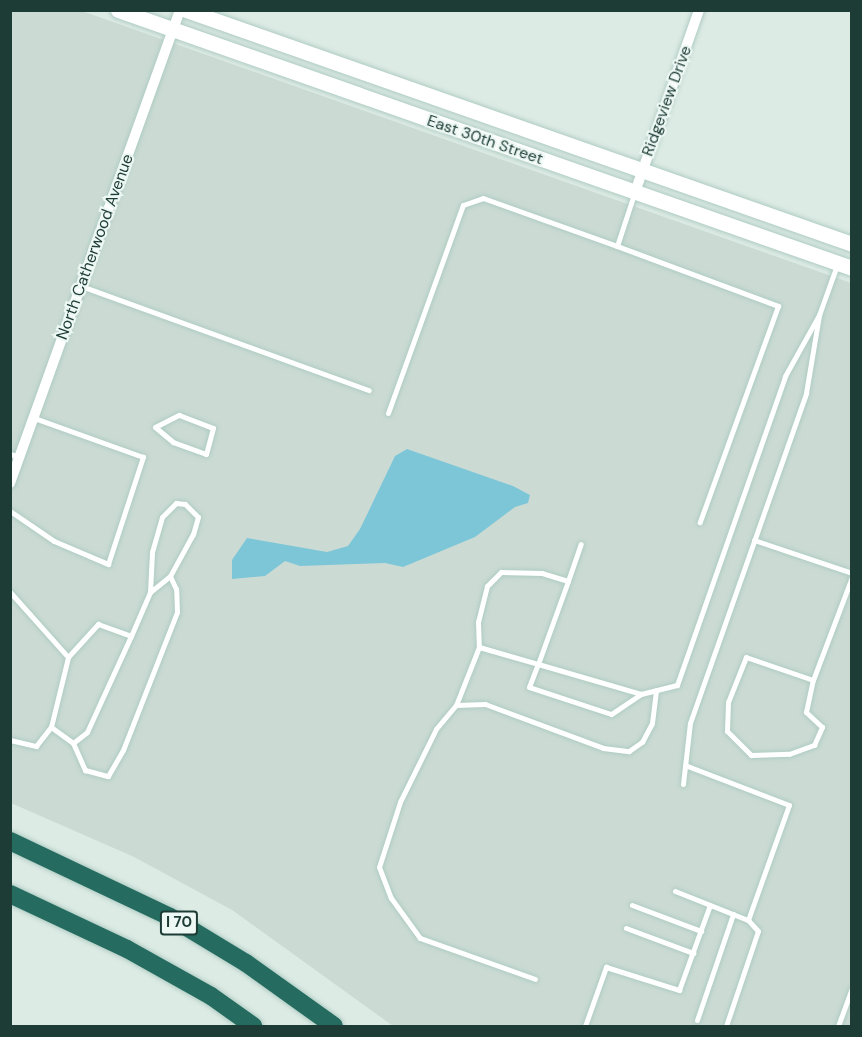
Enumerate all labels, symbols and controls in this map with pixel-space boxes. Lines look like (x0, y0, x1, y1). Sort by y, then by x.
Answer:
street label: Ridgeview Drive (638, 43, 696, 159)
street label: East 30th Street (424, 111, 546, 169)
street label: North Catherwood Avenue (52, 152, 138, 342)
road number: I 70 (160, 911, 198, 935)

